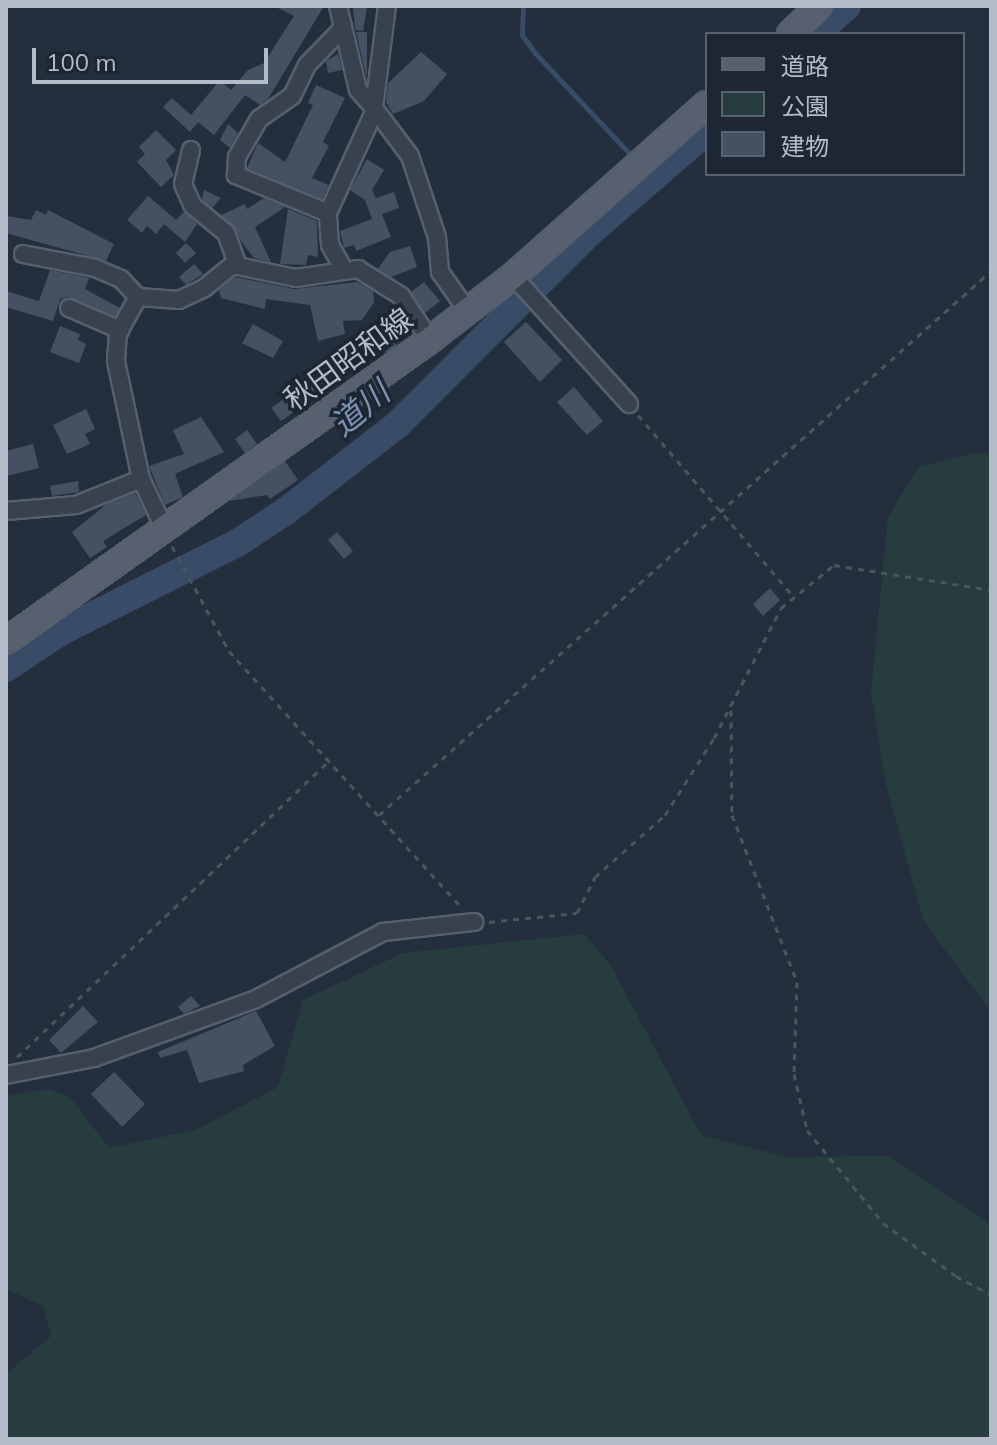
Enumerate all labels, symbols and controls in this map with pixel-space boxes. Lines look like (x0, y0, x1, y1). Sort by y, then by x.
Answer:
scale bar (36, 32, 272, 82)
legend (705, 32, 965, 176)
text: 100 m (46, 47, 117, 77)
text: 道路 (781, 51, 829, 81)
text: 公園 (781, 91, 829, 121)
text: 建物 (781, 131, 829, 161)
street label: 秋田昭和線 (277, 300, 419, 418)
water label: 道川 (323, 373, 397, 443)

